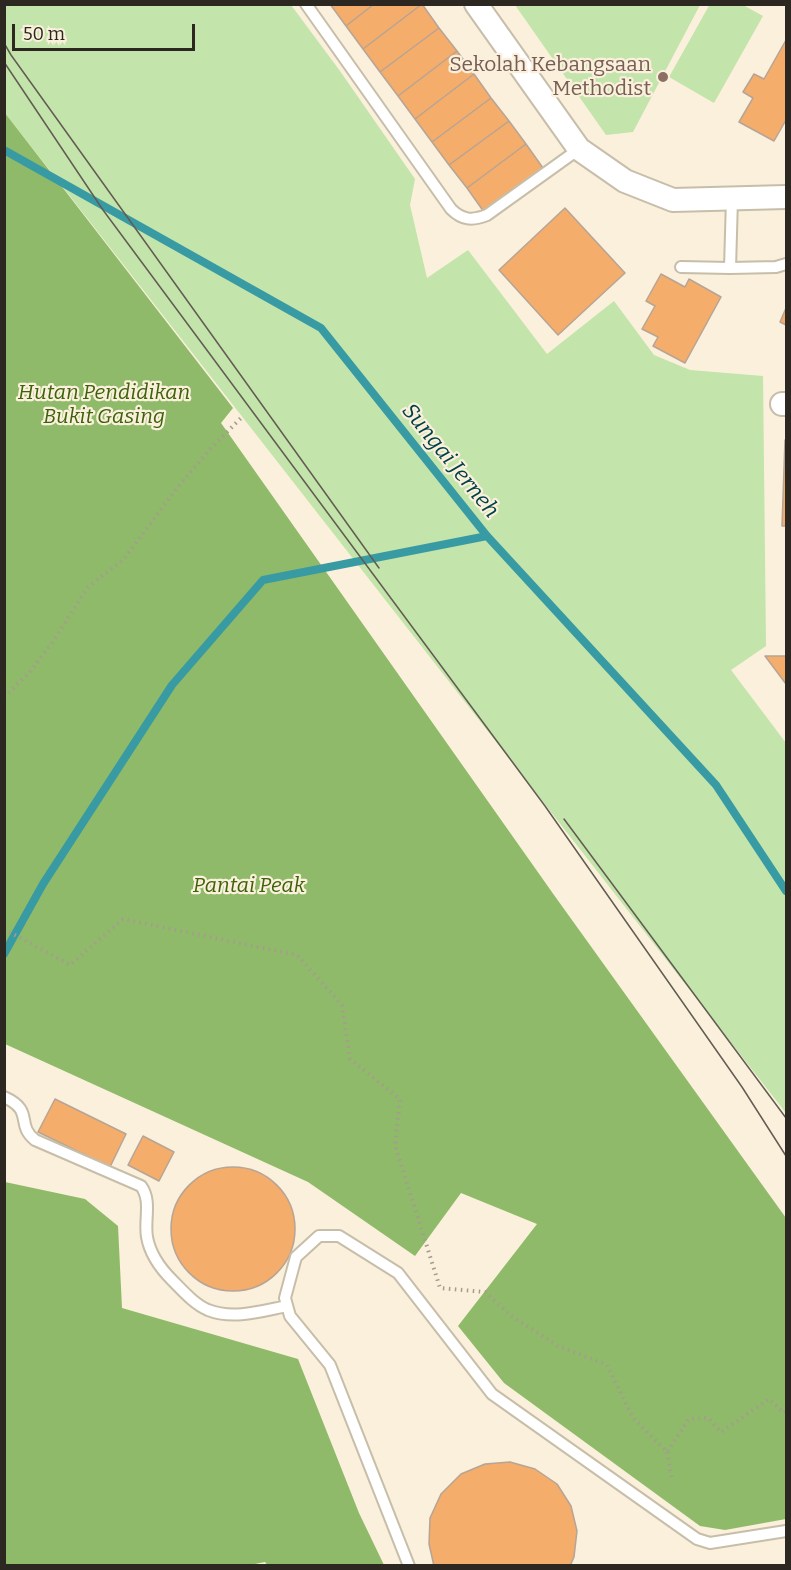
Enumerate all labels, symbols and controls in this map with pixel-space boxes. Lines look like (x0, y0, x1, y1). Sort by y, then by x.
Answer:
scale bar (15, 12, 198, 50)
text: 50 m (23, 23, 65, 45)
place label: Sekolah Kebangsaan Methodist (449, 52, 651, 102)
marker: Sekolah Kebangsaan Methodist (656, 70, 670, 84)
park label: Hutan Pendidikan Bukit Gasing (18, 380, 190, 430)
water label: Sungai Jerneh (396, 399, 504, 523)
park label: Pantai Peak (193, 873, 305, 899)

